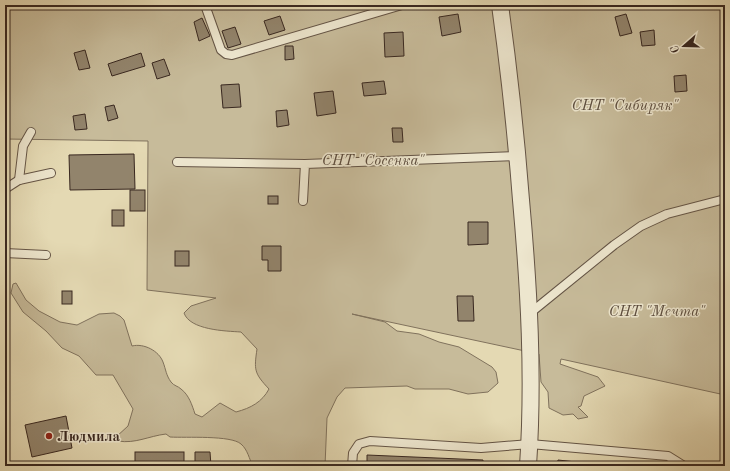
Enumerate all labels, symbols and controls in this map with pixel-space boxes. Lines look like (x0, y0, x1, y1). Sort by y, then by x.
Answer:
north arrow (664, 26, 704, 66)
text: С (670, 44, 682, 54)
park label: СНТ "Сибиряк" (571, 98, 680, 114)
park label: СНТ "Сосенка" (322, 154, 425, 169)
park label: СНТ "Мечта" (609, 305, 706, 320)
place label: Людмила (57, 430, 120, 445)
marker: Людмила (44, 431, 54, 441)

